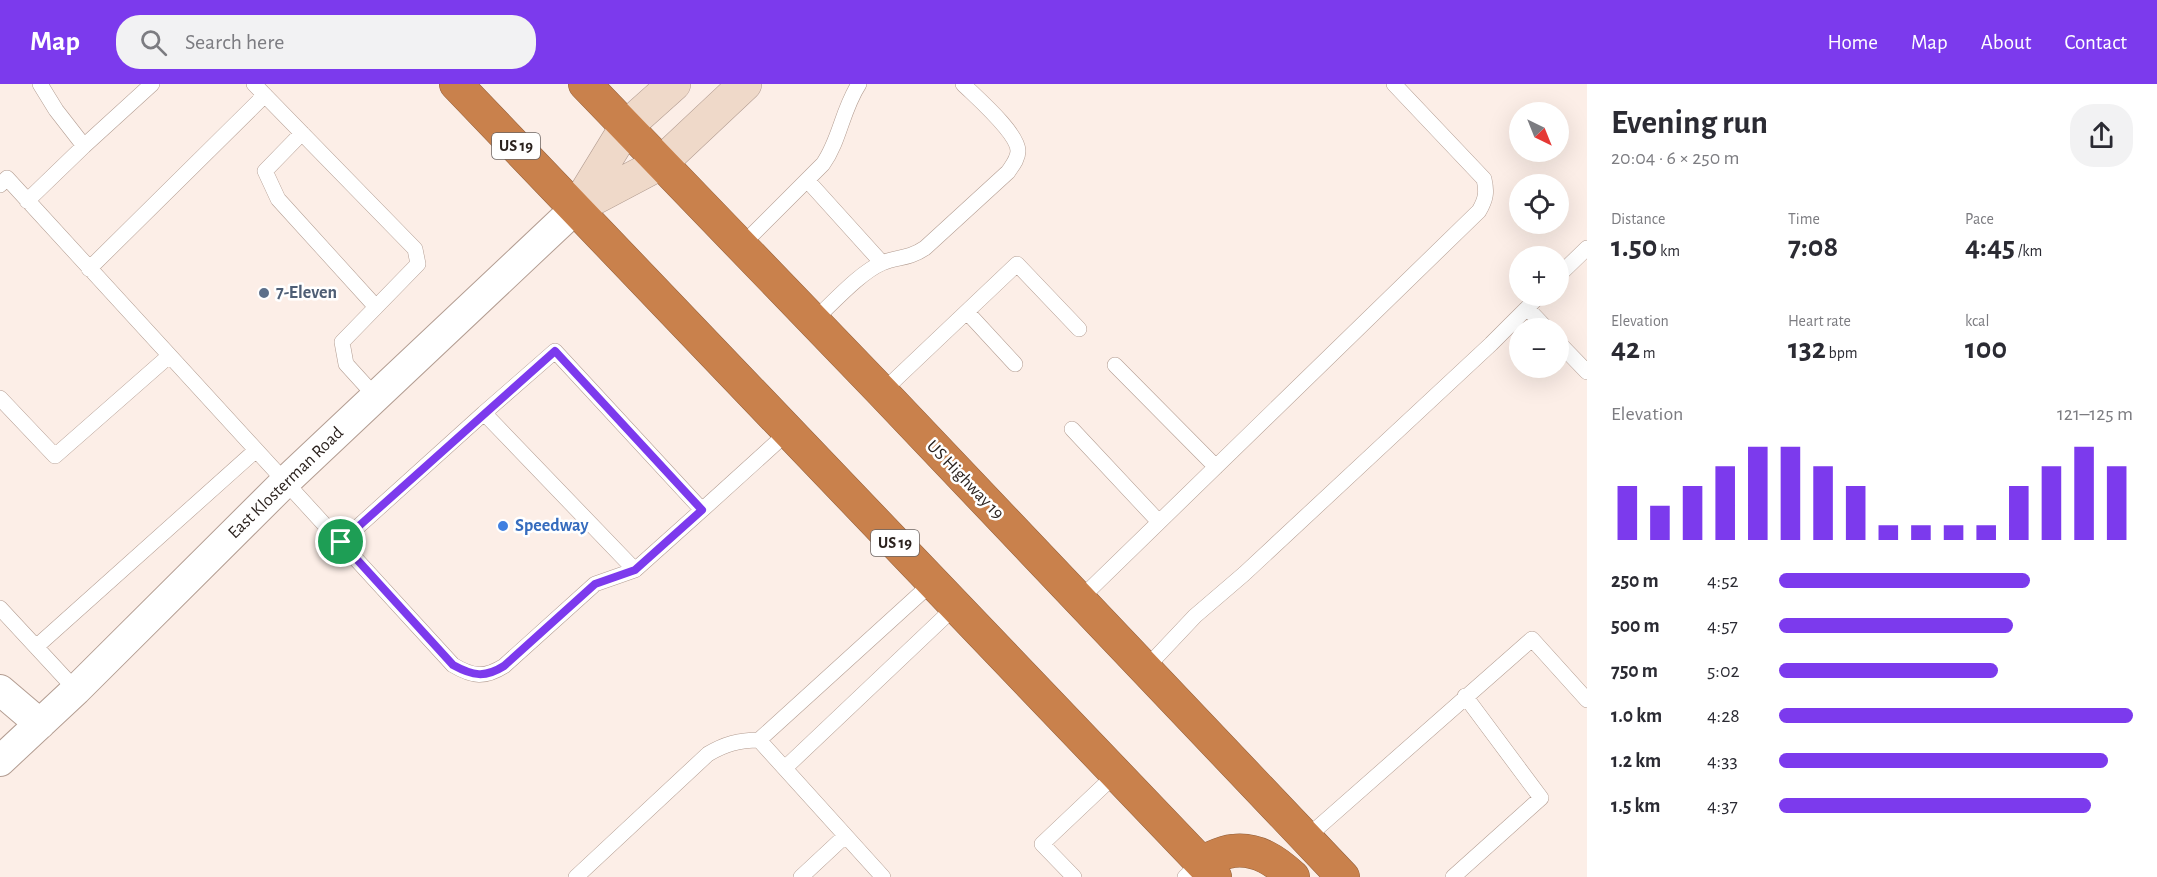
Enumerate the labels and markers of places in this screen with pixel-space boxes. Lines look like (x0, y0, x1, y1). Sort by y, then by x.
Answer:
place label: 7-Eleven (276, 284, 337, 302)
marker: 7-Eleven (257, 286, 271, 300)
pin (315, 516, 366, 567)
place label: Speedway (515, 517, 590, 535)
marker: Speedway (496, 519, 510, 533)

